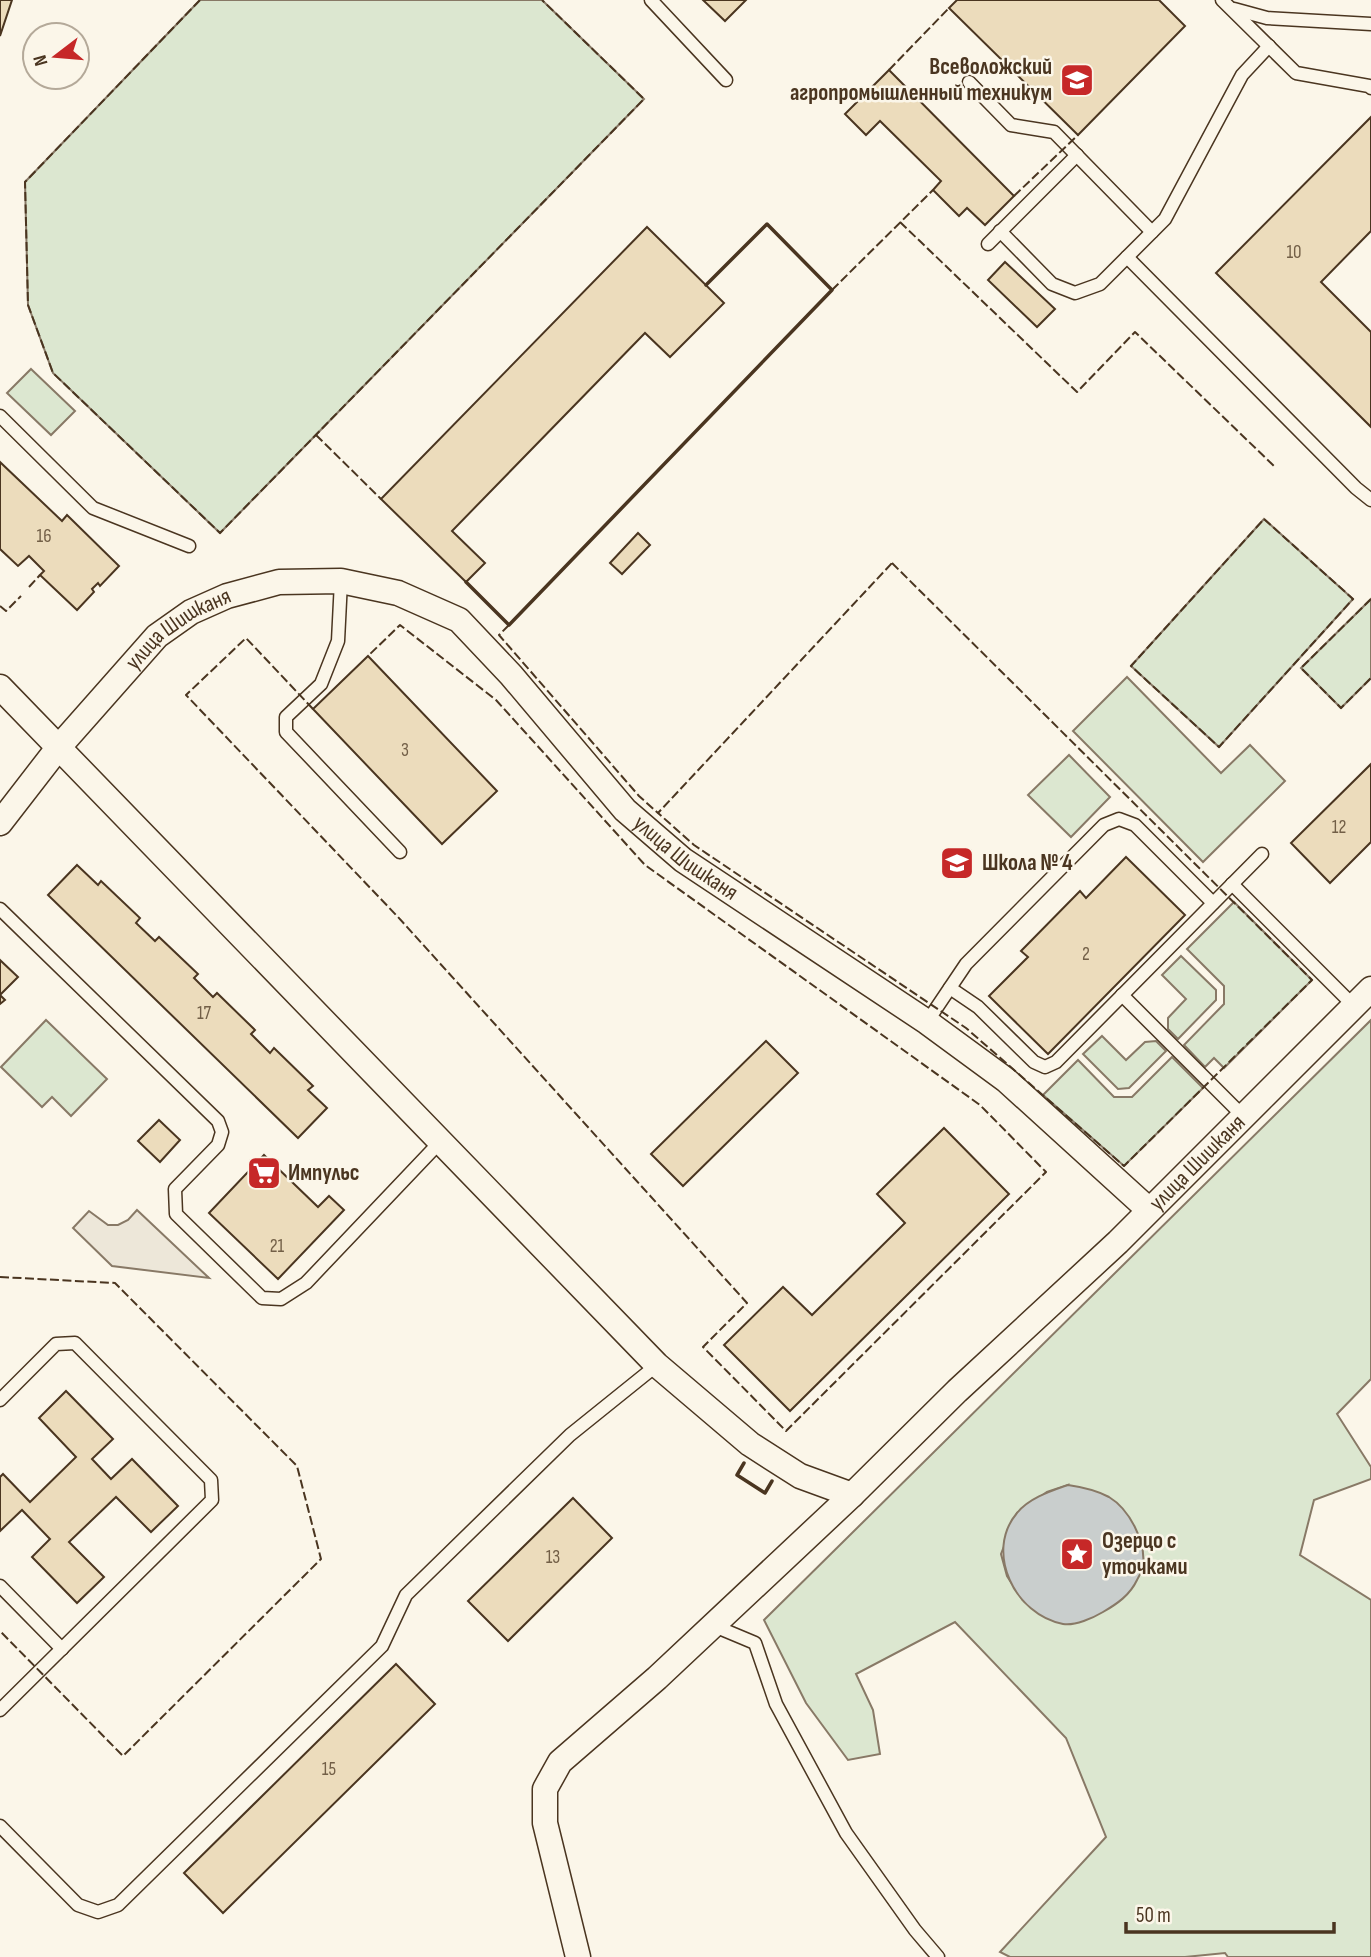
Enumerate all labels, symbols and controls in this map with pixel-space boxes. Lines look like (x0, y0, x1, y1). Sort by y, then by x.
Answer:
north arrow (21, 21, 91, 91)
text: N (29, 52, 54, 68)
place label: Всеволожский агропромышленный техникум (790, 53, 1052, 107)
school or university icon: Всеволожский агропромышленный техникум (1058, 61, 1096, 99)
house number: 10 (1286, 241, 1302, 264)
house number: 16 (37, 525, 51, 548)
street label: улица Шишканя (120, 582, 235, 676)
house number: 3 (401, 739, 409, 762)
street label: улица Шишканя (627, 809, 743, 907)
house number: 12 (1332, 816, 1346, 839)
school or university icon: Школа № 4 (938, 844, 976, 882)
place label: Школа № 4 (982, 849, 1073, 877)
house number: 2 (1082, 943, 1090, 966)
house number: 17 (197, 1002, 212, 1025)
street label: улица Шишканя (1143, 1109, 1251, 1217)
supermarket icon: Импульс (245, 1154, 283, 1192)
place label: Импульс (288, 1159, 360, 1187)
house number: 21 (270, 1235, 285, 1258)
place label: Озерцо с уточками (1102, 1527, 1187, 1581)
place icon: Озерцо с уточками (1058, 1535, 1096, 1573)
house number: 13 (546, 1546, 560, 1569)
house number: 15 (322, 1758, 336, 1781)
scale bar (1126, 1890, 1334, 1934)
text: 50 m (1136, 1903, 1171, 1928)

